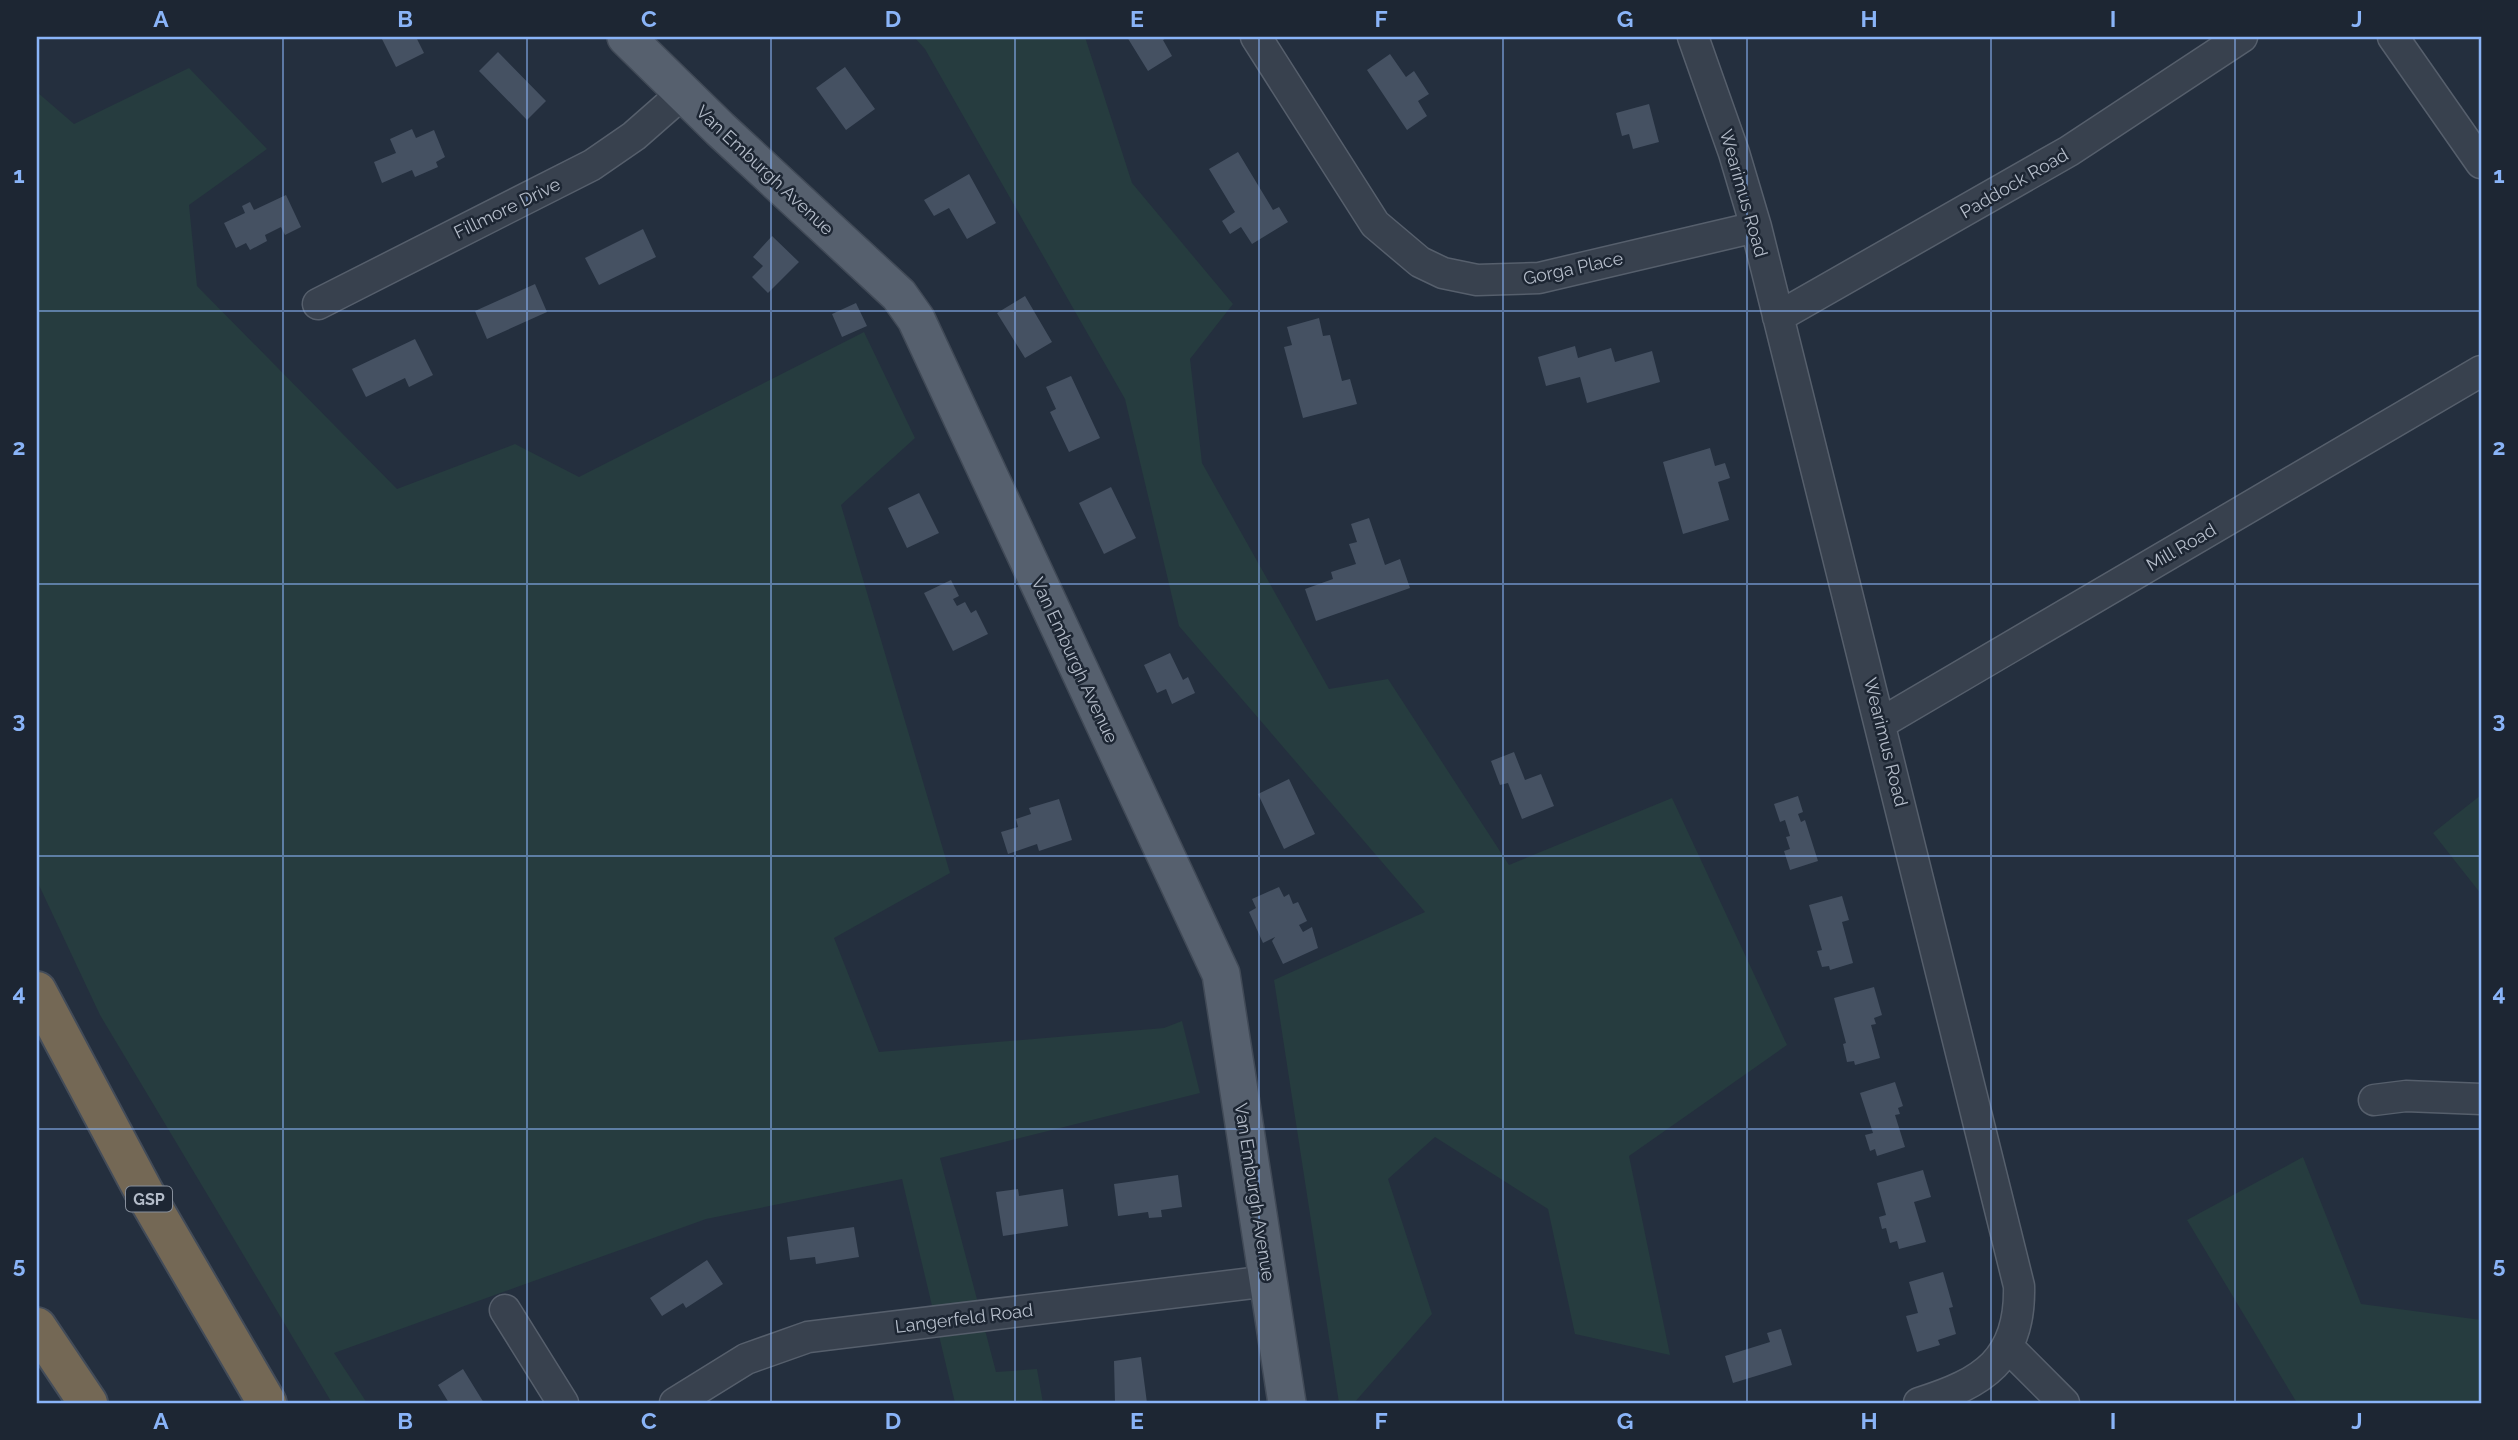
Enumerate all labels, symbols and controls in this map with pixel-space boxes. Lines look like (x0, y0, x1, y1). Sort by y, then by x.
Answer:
text: A (153, 5, 169, 32)
text: B (397, 5, 413, 32)
text: C (641, 5, 657, 32)
text: D (885, 5, 901, 32)
text: E (1130, 5, 1144, 32)
text: F (1374, 5, 1388, 32)
text: G (1617, 5, 1633, 32)
text: H (1860, 5, 1878, 32)
text: I (2110, 5, 2116, 32)
text: J (2351, 5, 2363, 32)
street label: Van Emburgh Avenue (692, 101, 838, 239)
street label: Wearimus Road (1716, 127, 1772, 259)
street label: Paddock Road (1956, 144, 2072, 222)
text: 1 (13, 161, 25, 188)
text: 1 (2493, 161, 2505, 188)
street label: Fillmore Drive (450, 173, 564, 243)
street label: Gorga Place (1521, 247, 1625, 289)
text: 2 (13, 433, 25, 460)
text: 2 (2493, 433, 2505, 460)
street label: Mill Road (2143, 519, 2219, 575)
street label: Van Emburgh Avenue (1027, 574, 1123, 747)
street label: Wearimus Road (1860, 675, 1912, 809)
text: 3 (13, 706, 25, 733)
text: 3 (2493, 706, 2505, 733)
text: 4 (12, 979, 26, 1006)
text: 4 (2492, 979, 2506, 1006)
street label: Van Emburgh Avenue (1231, 1101, 1280, 1283)
road number: GSP (126, 1186, 172, 1212)
text: 5 (13, 1251, 26, 1278)
text: 5 (2493, 1251, 2506, 1278)
street label: Langerfeld Road (894, 1299, 1034, 1337)
text: A (153, 1407, 169, 1434)
text: B (397, 1407, 413, 1434)
text: C (641, 1407, 657, 1434)
text: D (885, 1407, 901, 1434)
text: E (1130, 1407, 1144, 1434)
text: F (1374, 1407, 1388, 1434)
text: G (1617, 1407, 1633, 1434)
text: H (1860, 1407, 1878, 1434)
text: I (2110, 1407, 2116, 1434)
text: J (2351, 1407, 2363, 1434)

